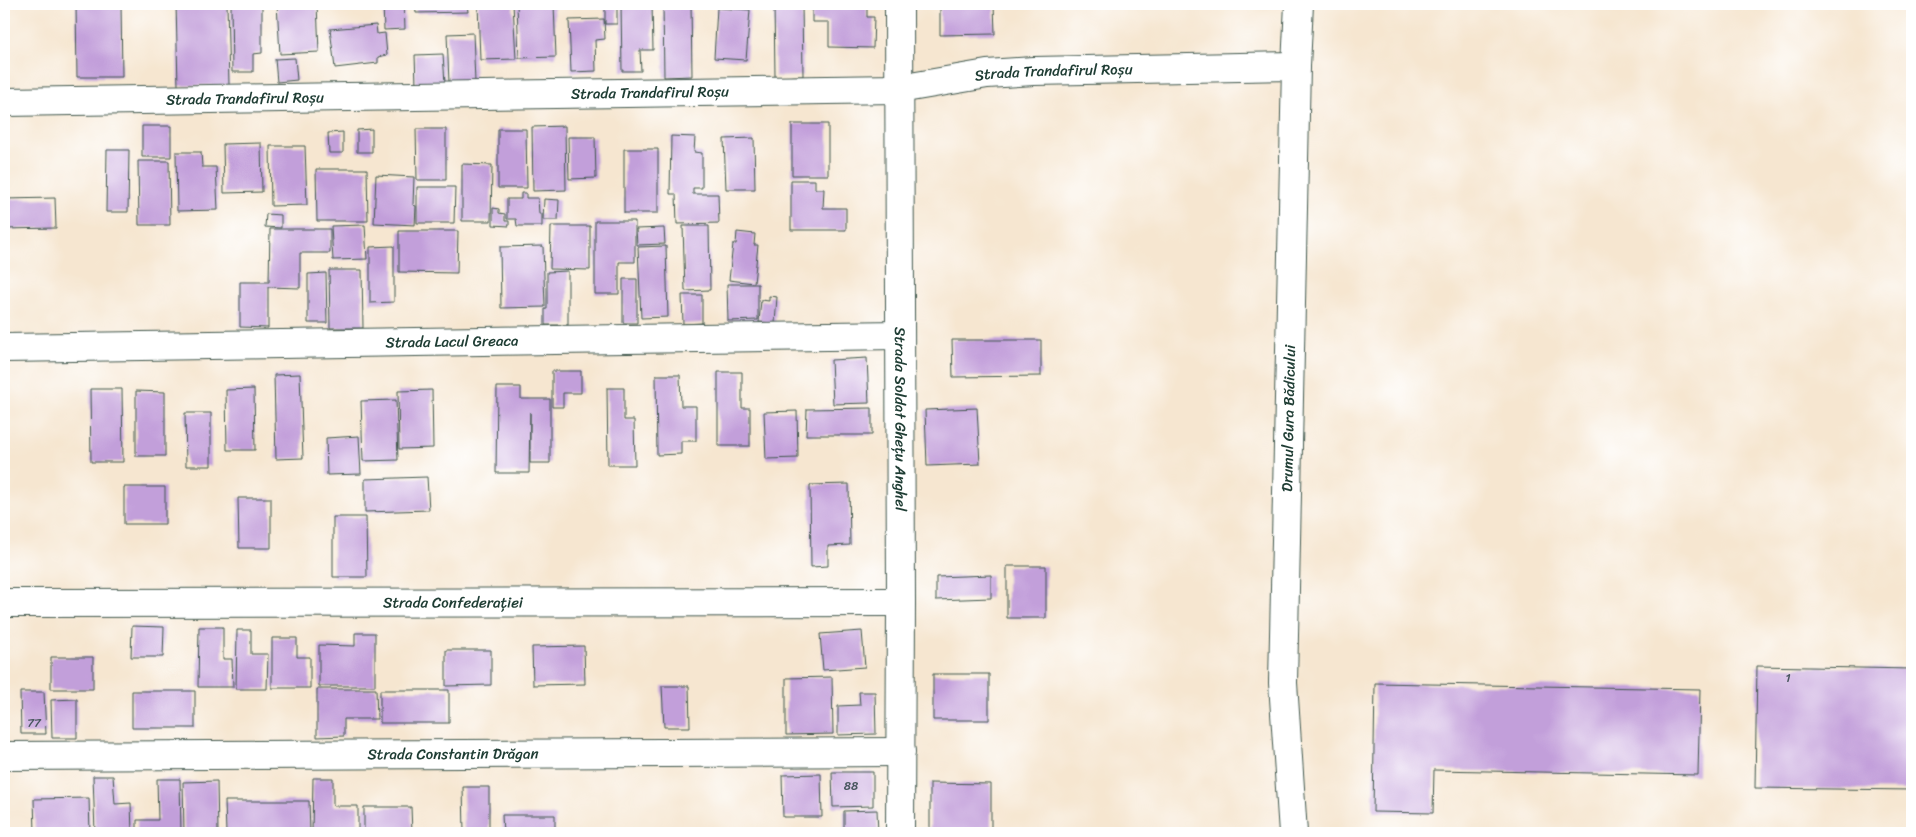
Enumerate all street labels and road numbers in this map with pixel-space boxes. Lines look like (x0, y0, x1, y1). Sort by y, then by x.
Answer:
street label: Strada Trandafirul Roșu (973, 56, 1133, 89)
street label: Strada Trandafirul Roșu (571, 78, 729, 107)
street label: Strada Trandafirul Roșu (166, 84, 324, 113)
street label: Strada Soldat Ghețu Anghel (887, 327, 914, 512)
street label: Strada Lacul Greaca (385, 328, 519, 355)
street label: Drumul Gura Bădicului (1274, 344, 1303, 492)
street label: Strada Confederației (383, 589, 524, 616)
street label: Strada Constantin Drăgan (367, 741, 539, 767)

